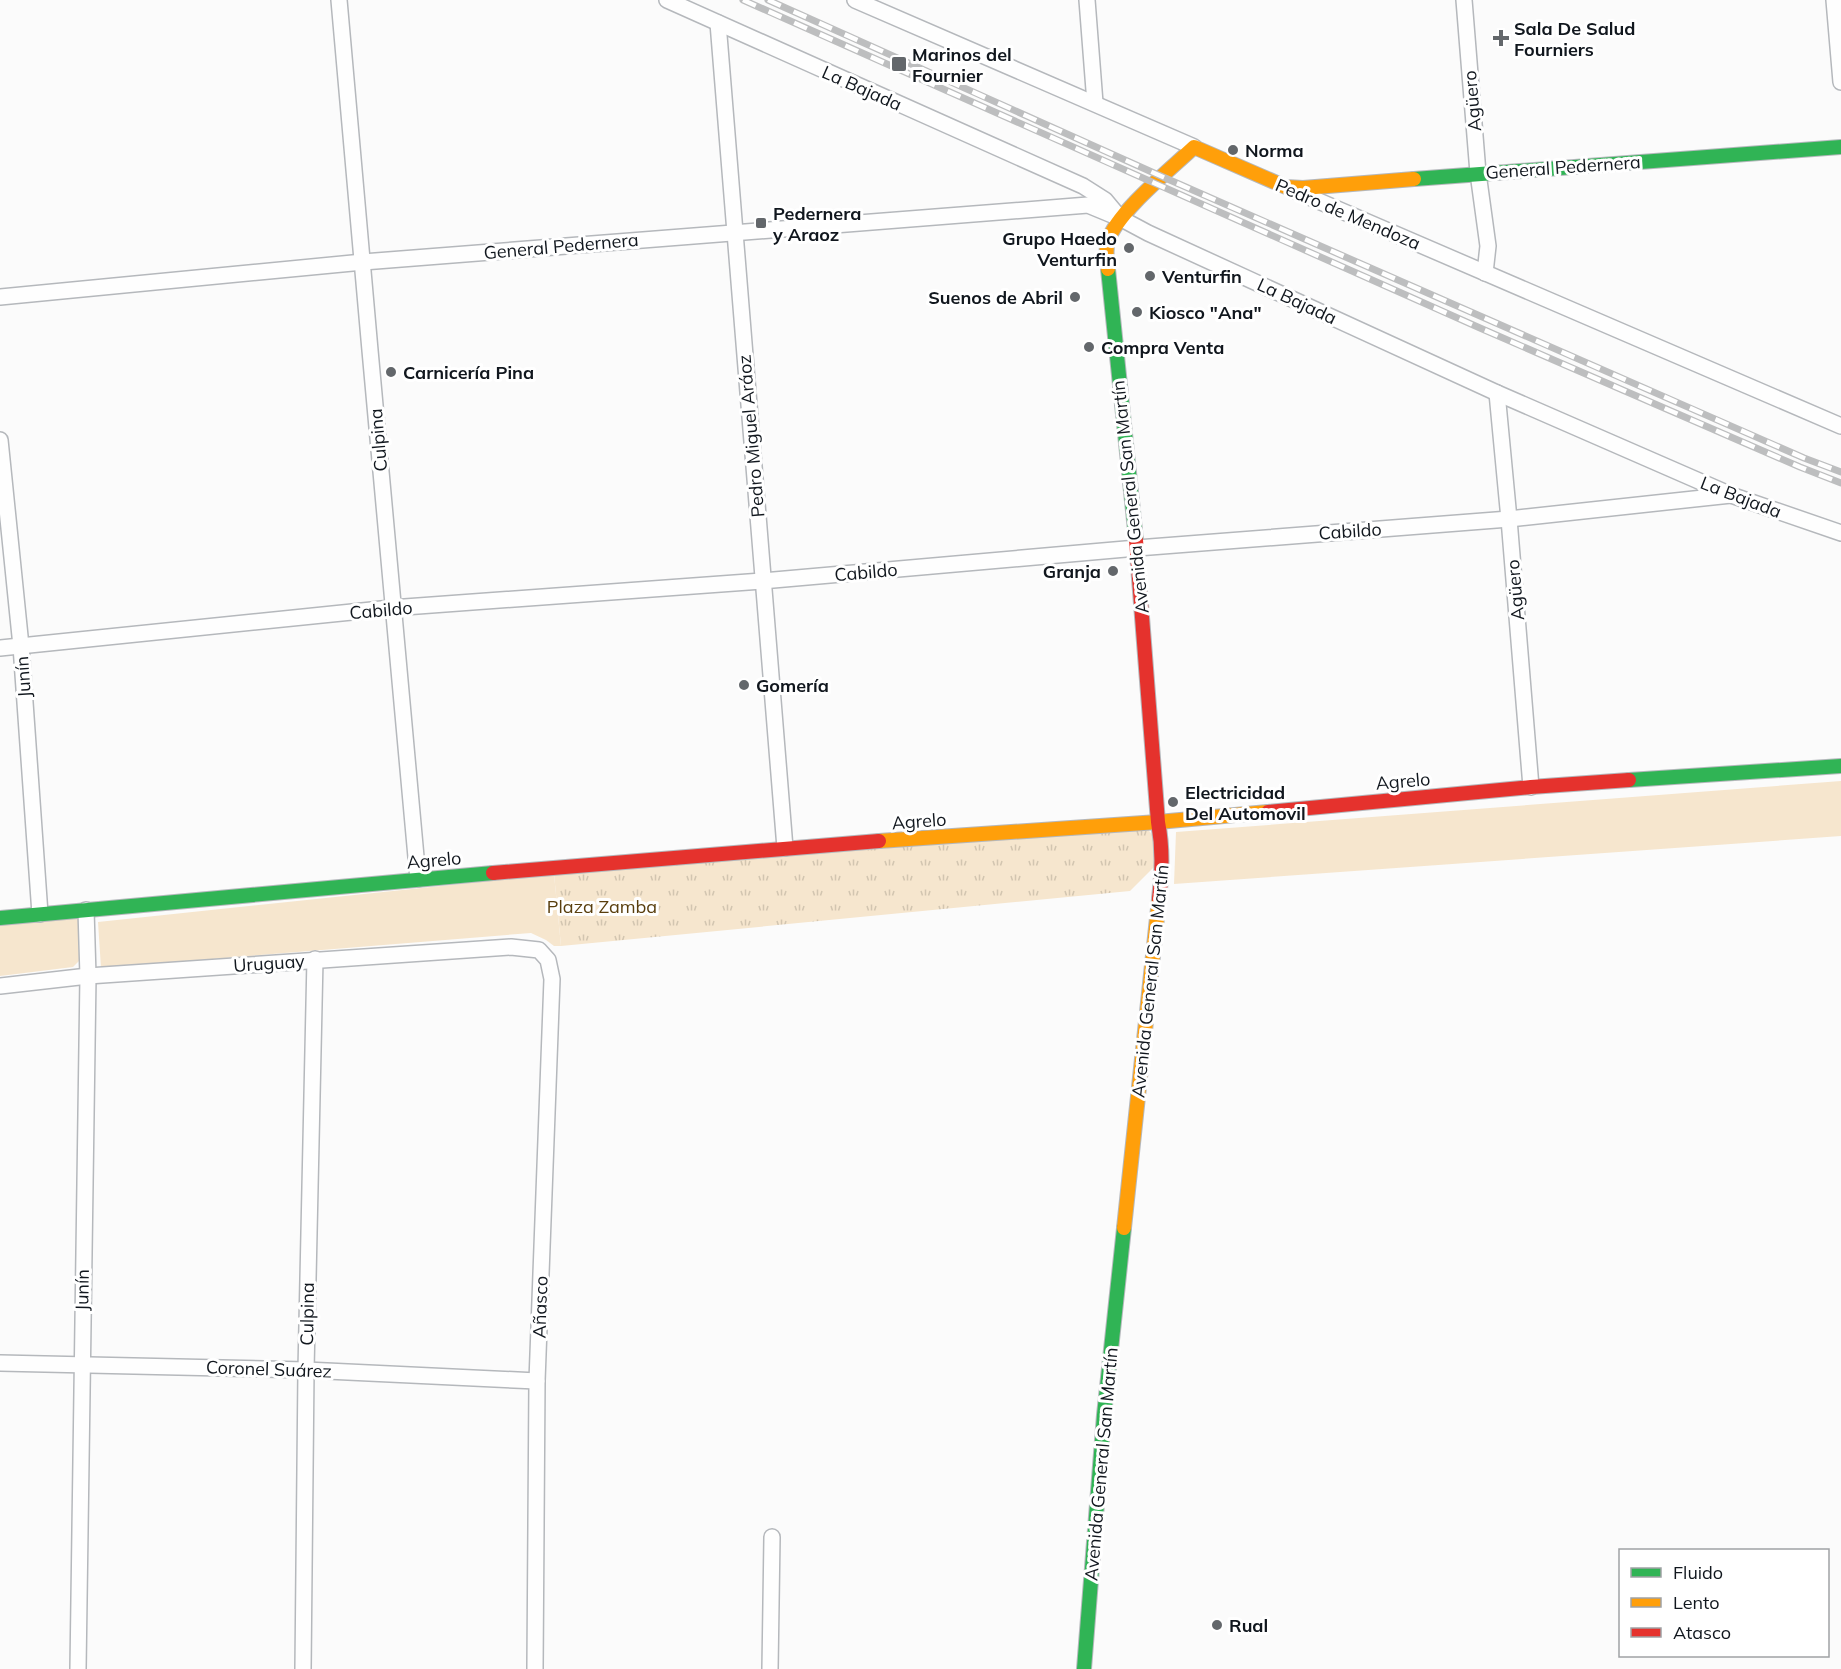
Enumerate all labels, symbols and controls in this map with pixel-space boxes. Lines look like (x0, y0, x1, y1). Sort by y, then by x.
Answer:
place label: Sala De Salud Fourniers (1514, 17, 1635, 61)
marker: Sala De Salud Fourniers (1492, 29, 1510, 47)
place label: Marinos del Fournier (912, 43, 1012, 87)
marker: Marinos del Fournier (890, 55, 908, 73)
street label: La Bajada (818, 60, 906, 116)
street label: Agüero (1458, 70, 1486, 132)
place label: Norma (1245, 139, 1304, 162)
marker: Norma (1226, 143, 1240, 157)
street label: General Pedernera (1485, 150, 1641, 184)
street label: Pedro de Mendoza (1272, 173, 1424, 255)
place label: Pedernera y Araoz (772, 202, 861, 246)
marker: Pedernera y Araoz (754, 216, 768, 230)
place label: Grupo Haedo Venturfin (1002, 227, 1117, 271)
street label: General Pedernera (483, 228, 639, 264)
marker: Grupo Haedo Venturfin (1122, 241, 1136, 255)
place label: Venturfin (1161, 265, 1242, 288)
marker: Venturfin (1143, 269, 1157, 283)
street label: La Bajada (1254, 273, 1340, 329)
place label: Suenos de Abril (928, 286, 1063, 309)
marker: Suenos de Abril (1068, 290, 1082, 304)
place label: Kiosco "Ana" (1149, 301, 1261, 324)
marker: Kiosco "Ana" (1130, 305, 1144, 319)
place label: Compra Venta (1101, 336, 1224, 359)
marker: Compra Venta (1082, 340, 1096, 354)
street label: Pedro Miguel Aráoz (732, 354, 770, 518)
place label: Carnicería Pina (403, 361, 534, 384)
marker: Carnicería Pina (384, 365, 398, 379)
street label: Avenida General San Martín (1106, 379, 1154, 615)
street label: Culpina (364, 408, 392, 472)
street label: La Bajada (1697, 471, 1785, 523)
street label: Cabildo (1318, 517, 1382, 545)
street label: Cabildo (833, 558, 899, 586)
street label: Agüero (1501, 559, 1529, 621)
place label: Granja (1043, 560, 1101, 583)
marker: Granja (1106, 564, 1120, 578)
street label: Cabildo (348, 596, 414, 624)
street label: Junín (10, 655, 36, 699)
place label: Gomería (756, 674, 829, 697)
marker: Gomería (737, 678, 751, 692)
street label: Agrelo (1375, 767, 1431, 795)
place label: Electricidad Del Automovil (1185, 781, 1306, 825)
marker: Electricidad Del Automovil (1166, 795, 1180, 809)
street label: Agrelo (891, 808, 947, 834)
street label: Agrelo (406, 846, 462, 874)
street label: Avenida General San Martín (1126, 863, 1174, 1099)
park label: Plaza Zamba (547, 895, 657, 918)
street label: Uruguay (232, 949, 306, 977)
street label: Junín (70, 1269, 94, 1311)
street label: Añasco (527, 1275, 553, 1339)
street label: Culpina (295, 1282, 319, 1346)
street label: Avenida General San Martín (1079, 1346, 1123, 1582)
street label: Coronel Suárez (206, 1355, 332, 1383)
legend (1619, 1549, 1829, 1657)
text: Fluido (1673, 1561, 1723, 1584)
text: Lento (1673, 1591, 1720, 1614)
place label: Rual (1229, 1614, 1268, 1637)
marker: Rual (1210, 1618, 1224, 1632)
text: Atasco (1673, 1621, 1731, 1644)

